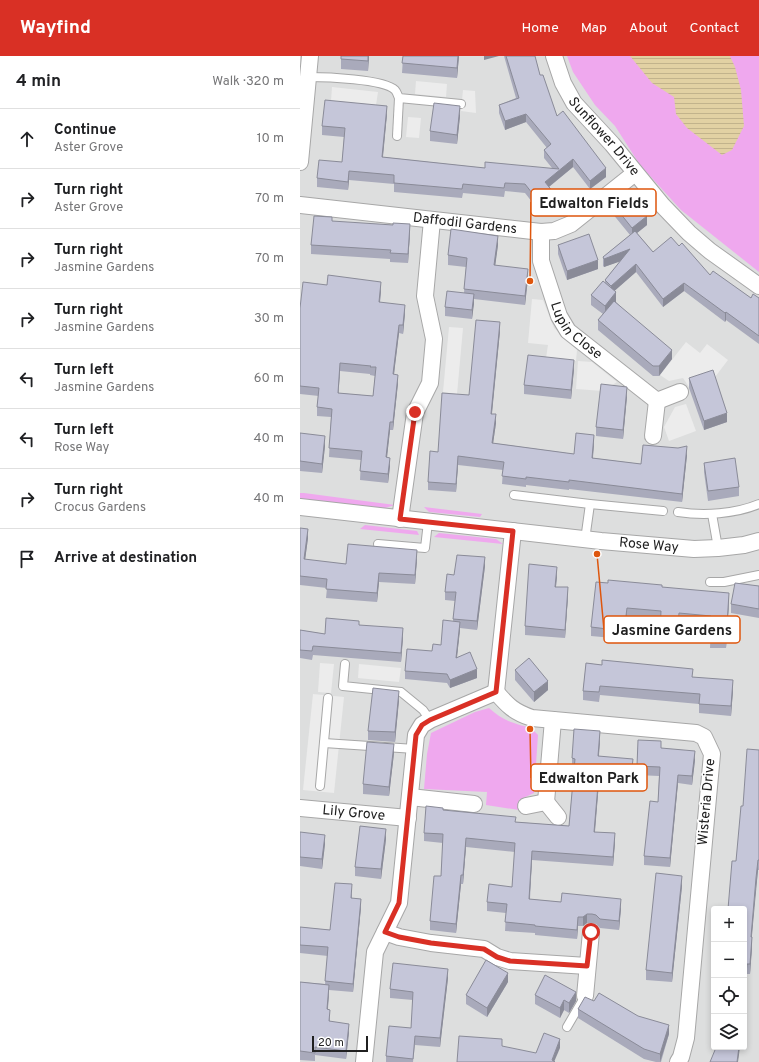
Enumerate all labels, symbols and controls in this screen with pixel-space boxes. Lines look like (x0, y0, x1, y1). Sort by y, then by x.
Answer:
text: Wayfind (20, 16, 91, 40)
text: Home (522, 20, 559, 37)
text: Map (581, 20, 607, 37)
text: About (629, 20, 668, 37)
text: Contact (690, 20, 739, 37)
text: 4 min (16, 71, 61, 93)
text: Walk · 320 m (212, 74, 284, 90)
street label: Sunflower Drive (564, 94, 643, 179)
text: Continue (54, 121, 116, 140)
icon: ahead (16, 128, 38, 150)
text: 10 m (257, 131, 284, 147)
text: Aster Grove (54, 140, 123, 156)
text: Turn right (54, 181, 123, 200)
icon: right (16, 188, 38, 210)
callout: Edwalton Fields (531, 189, 656, 216)
text: 70 m (255, 191, 284, 207)
text: Edwalton Fields (539, 195, 649, 214)
text: Aster Grove (54, 200, 123, 216)
street label: Daffodil Gardens (412, 209, 518, 238)
text: Turn right (54, 241, 123, 260)
icon: right (16, 248, 38, 270)
text: 70 m (255, 251, 284, 267)
text: Jasmine Gardens (54, 260, 154, 276)
street label: Lupin Close (546, 300, 606, 363)
text: Turn right (54, 301, 123, 320)
icon: right (16, 308, 38, 330)
text: 30 m (254, 311, 284, 327)
text: Jasmine Gardens (54, 320, 154, 336)
text: Turn left (54, 361, 114, 380)
icon: left (16, 368, 38, 390)
text: 60 m (254, 371, 284, 387)
text: Jasmine Gardens (54, 380, 154, 396)
route end (406, 403, 424, 421)
text: Turn left (54, 421, 114, 440)
icon: left (16, 428, 38, 450)
text: 40 m (254, 431, 284, 447)
text: Rose Way (54, 440, 109, 456)
text: Turn right (54, 481, 123, 500)
icon: right (16, 488, 38, 510)
text: 40 m (254, 491, 284, 507)
text: Crocus Gardens (54, 500, 146, 516)
street label: Rose Way (618, 534, 679, 556)
icon: arrive (16, 548, 38, 570)
text: Arrive at destination (54, 549, 197, 568)
callout: Jasmine Gardens (604, 616, 740, 643)
text: Jasmine Gardens (612, 622, 732, 641)
street label: Wisteria Drive (695, 758, 719, 846)
callout: Edwalton Park (531, 764, 647, 791)
text: Edwalton Park (539, 770, 639, 789)
street label: Lily Grove (322, 802, 386, 824)
map controls (711, 906, 747, 1050)
button: + (711, 906, 747, 942)
route start (582, 923, 600, 941)
button: − (711, 942, 747, 978)
button: locate (711, 978, 747, 1014)
button: layers (711, 1014, 747, 1050)
scale bar (312, 1034, 368, 1053)
text: 20 m (318, 1036, 344, 1050)

